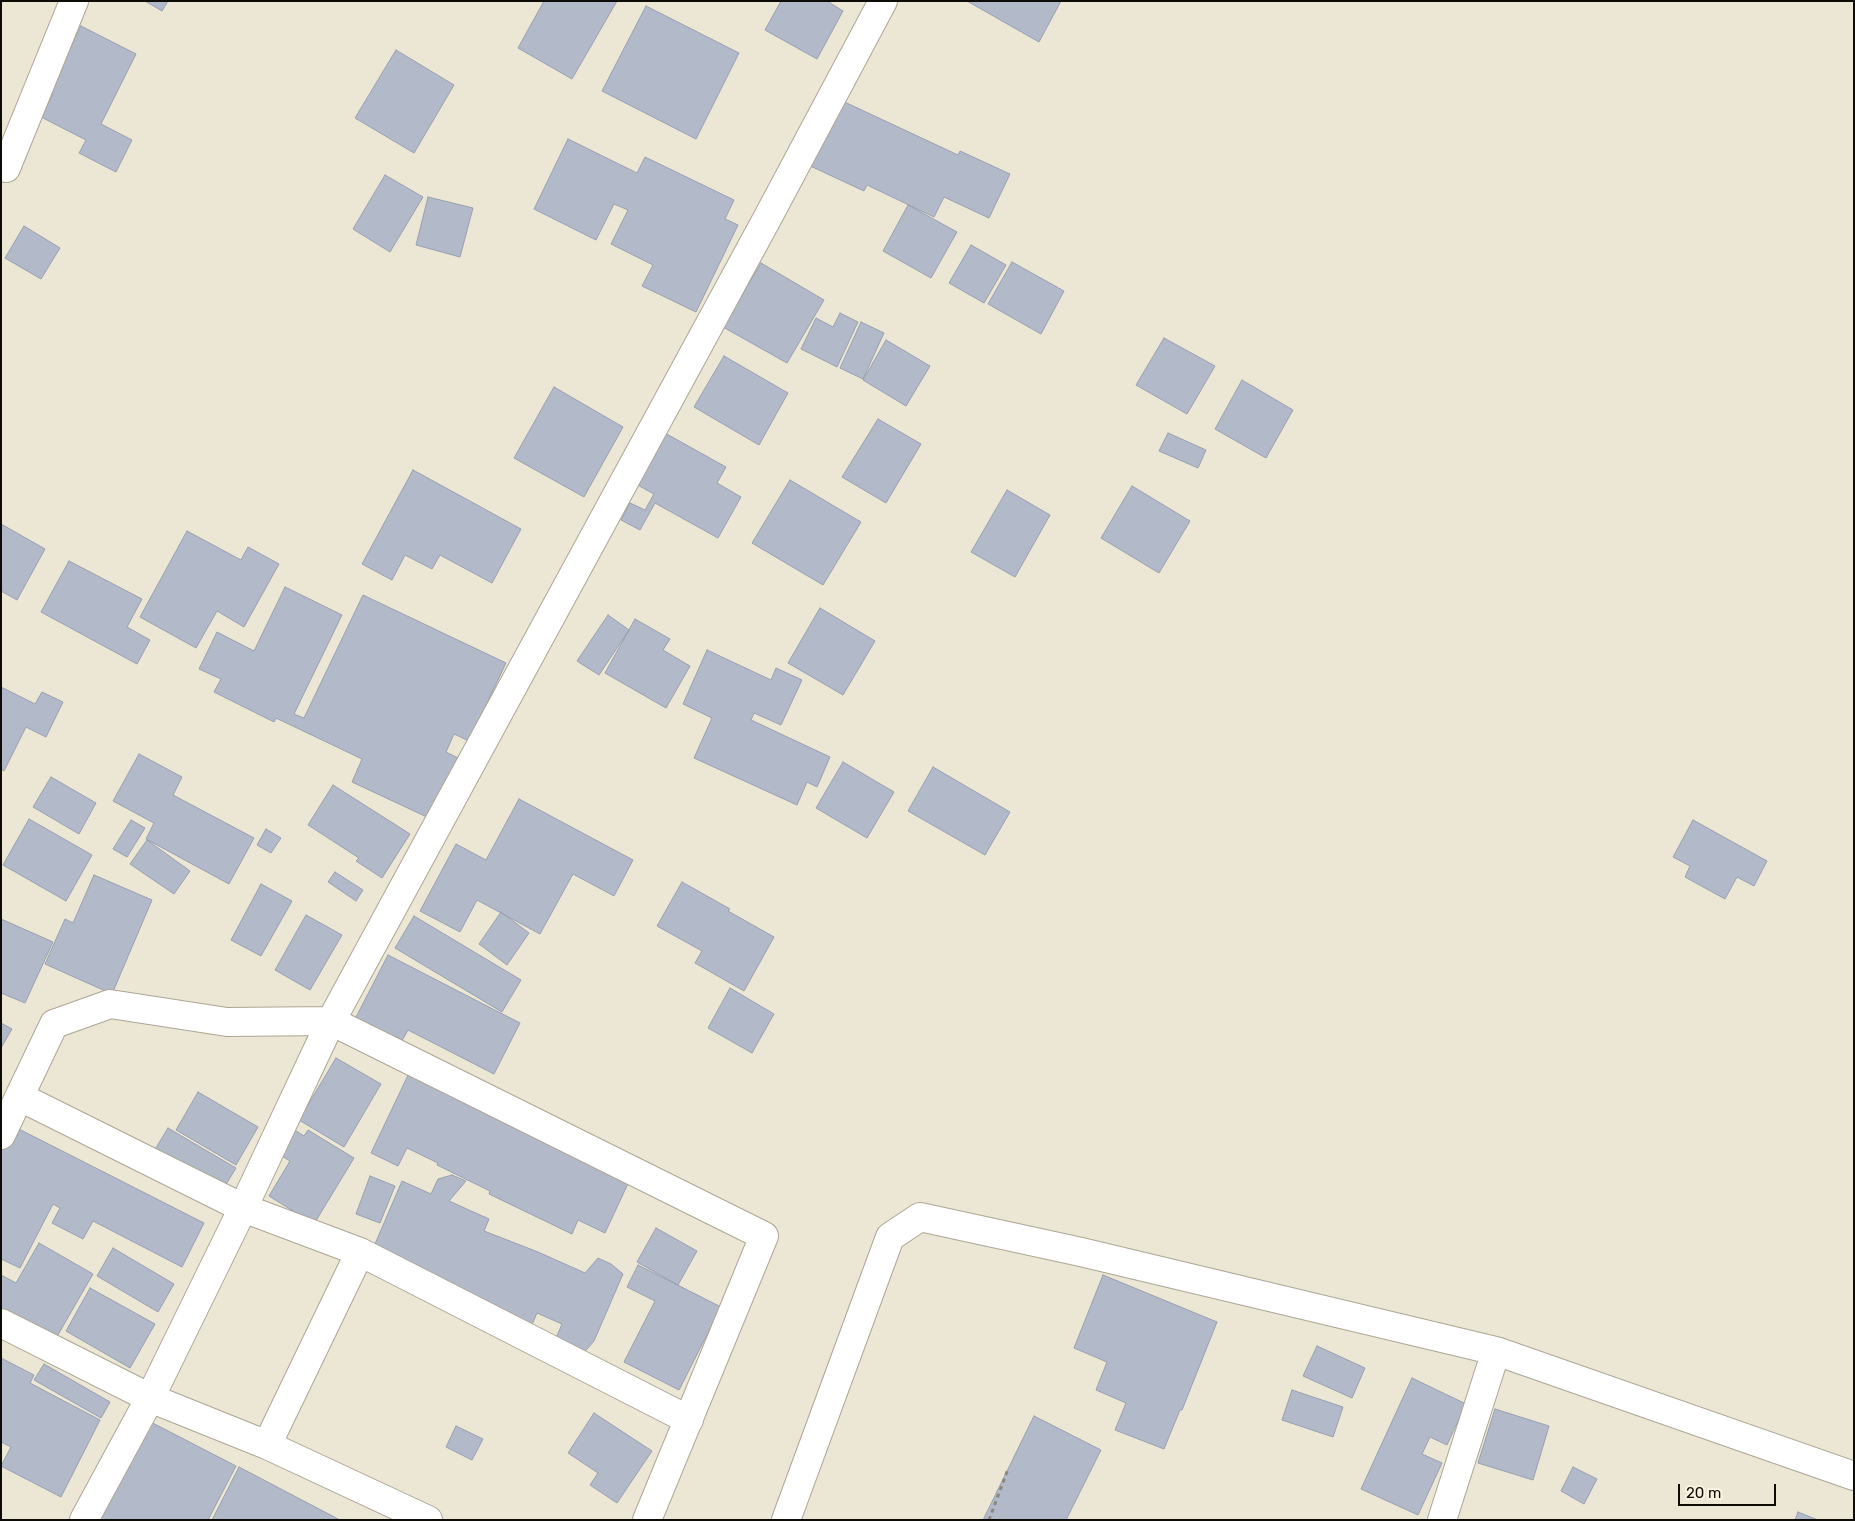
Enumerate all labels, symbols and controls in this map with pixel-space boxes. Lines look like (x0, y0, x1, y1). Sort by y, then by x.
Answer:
scale bar (1680, 1474, 1778, 1506)
text: 20 m (1686, 1484, 1721, 1502)

